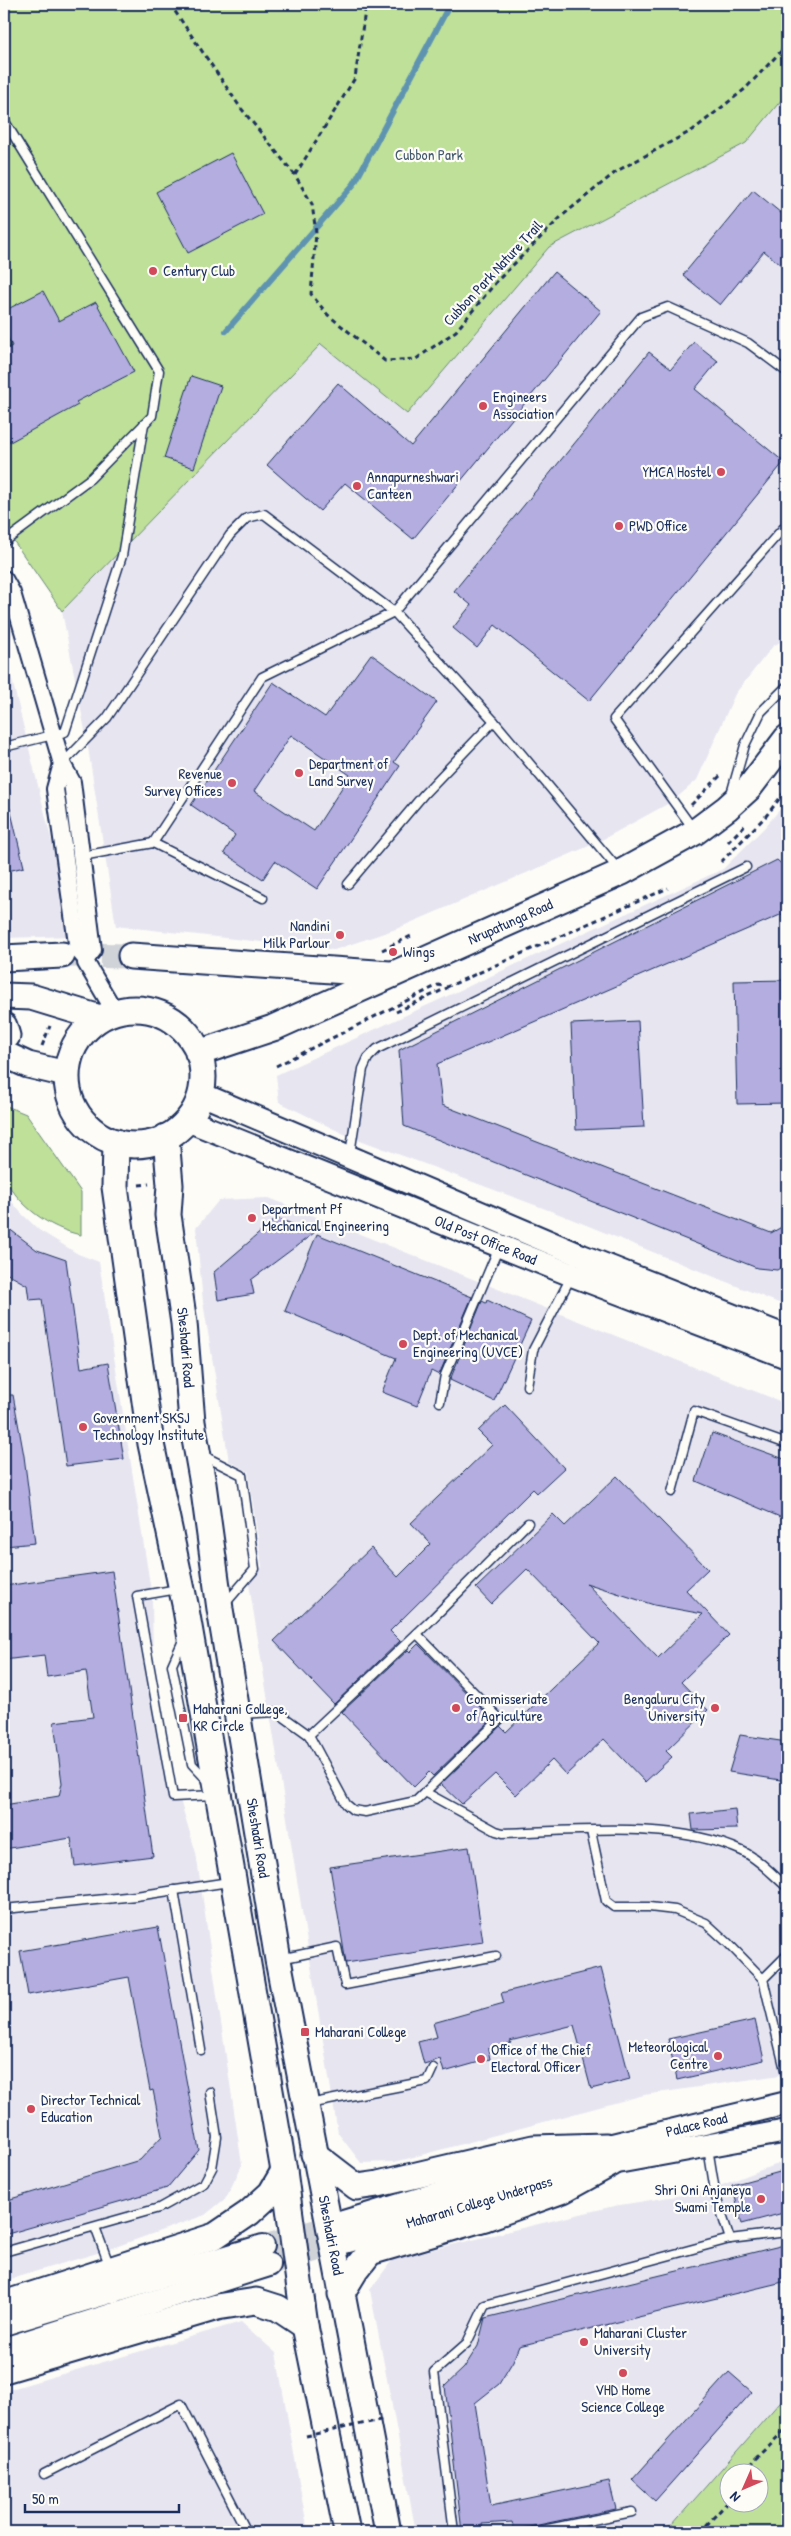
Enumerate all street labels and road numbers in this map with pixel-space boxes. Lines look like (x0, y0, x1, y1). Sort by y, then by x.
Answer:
street label: Cubbon Park Nature Trail (438, 215, 547, 330)
street label: Nrupatunga Road (464, 893, 556, 950)
street label: Old Post Office Road (431, 1210, 540, 1270)
street label: Sheshadri Road (172, 1306, 200, 1388)
street label: Sheshadri Road (241, 1797, 275, 1879)
street label: Palace Road (663, 2107, 730, 2142)
street label: Maharani College Underpass (403, 2170, 555, 2233)
street label: Sheshadri Road (314, 2194, 349, 2277)

